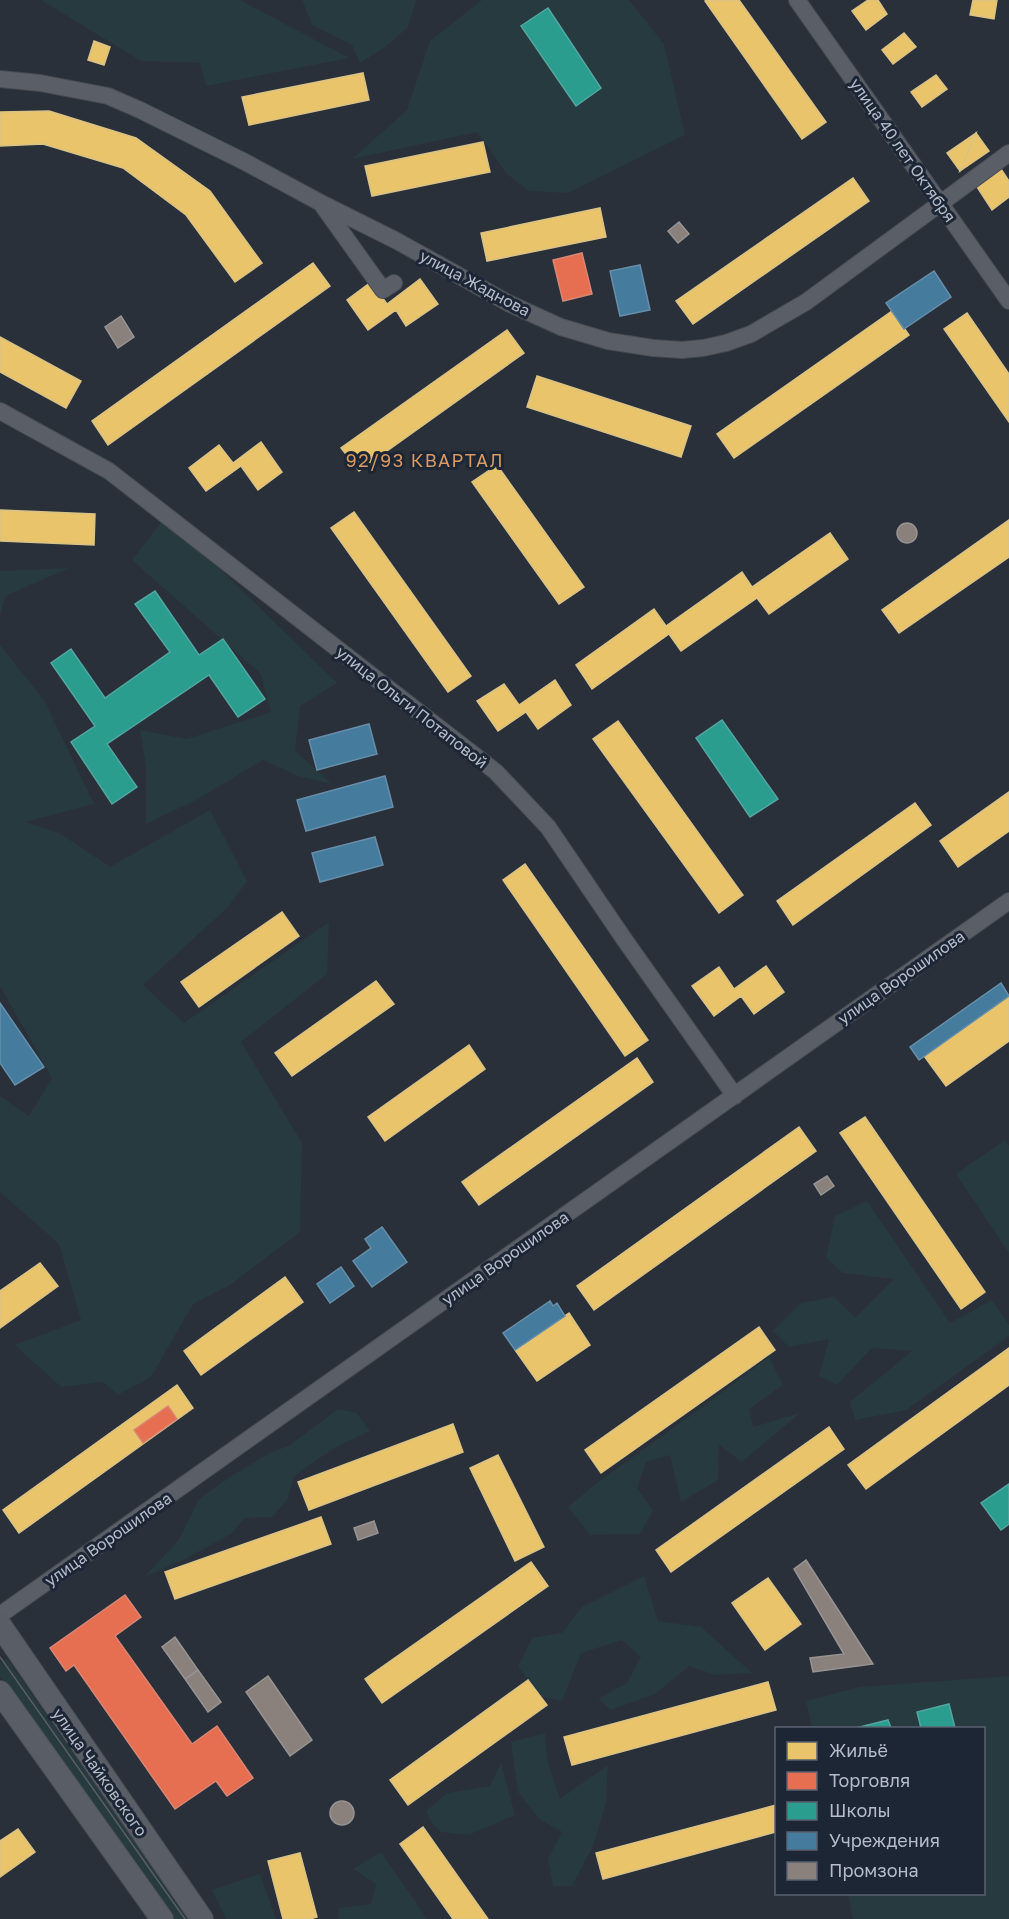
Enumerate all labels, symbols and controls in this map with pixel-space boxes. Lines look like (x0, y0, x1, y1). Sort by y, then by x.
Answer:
street label: улица 40 лет Октября (846, 74, 960, 226)
street label: улица Жаднова (416, 245, 534, 321)
district label: 92/93 КВАРТАЛ (346, 449, 504, 471)
street label: улица Ольги Потаповой (332, 642, 492, 772)
street label: улица Ворошилова (834, 926, 968, 1028)
street label: улица Ворошилова (438, 1207, 572, 1309)
street label: улица Ворошилова (41, 1488, 175, 1590)
street label: улица Чайковского (48, 1704, 152, 1840)
legend (775, 1727, 985, 1895)
text: Жильё (829, 1739, 888, 1761)
text: Торговля (829, 1769, 910, 1791)
text: Школы (829, 1799, 891, 1821)
text: Учреждения (829, 1829, 940, 1851)
text: Промзона (829, 1859, 919, 1881)

